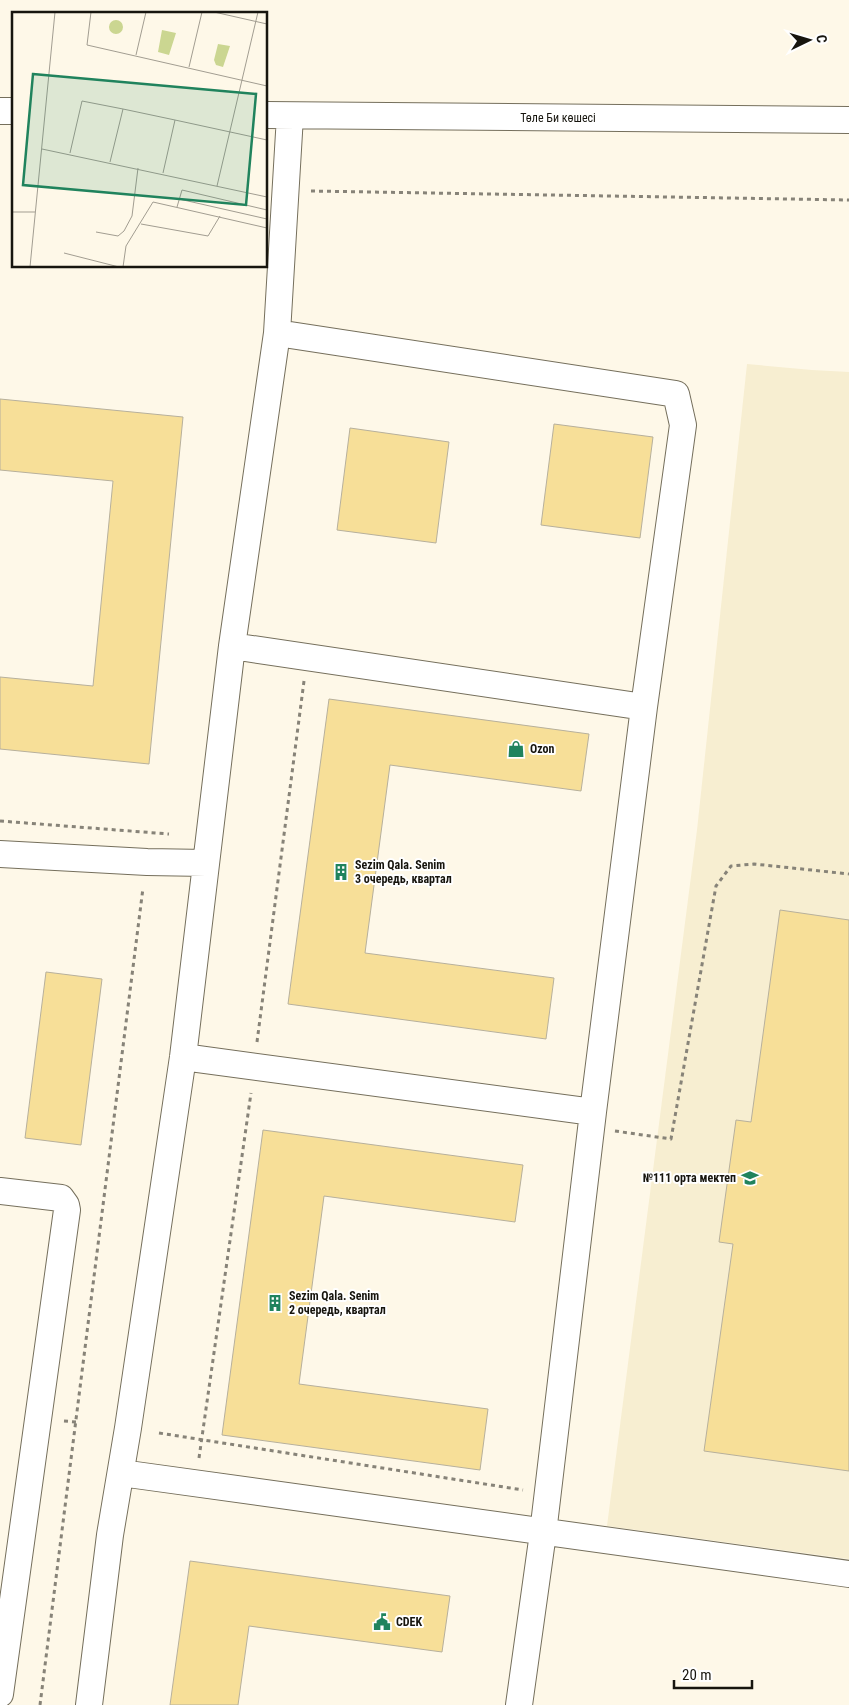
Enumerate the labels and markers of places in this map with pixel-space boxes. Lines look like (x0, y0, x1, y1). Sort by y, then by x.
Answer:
shop icon: Ozon (506, 739, 526, 759)
place label: Ozon (530, 742, 555, 756)
place label: Sezim Qala. Senim 3 очередь, квартал (355, 858, 452, 886)
building icon: Sezim Qala. Senim 3 очередь, квартал (331, 862, 351, 882)
school or university icon: №111 орта мектеп (740, 1168, 760, 1188)
place label: №111 орта мектеп (643, 1171, 736, 1185)
place label: Sezim Qala. Senim 2 очередь, квартал (289, 1289, 386, 1317)
building icon: Sezim Qala. Senim 2 очередь, квартал (265, 1293, 285, 1313)
public building icon: CDEK (372, 1612, 392, 1632)
place label: CDEK (396, 1615, 423, 1629)

